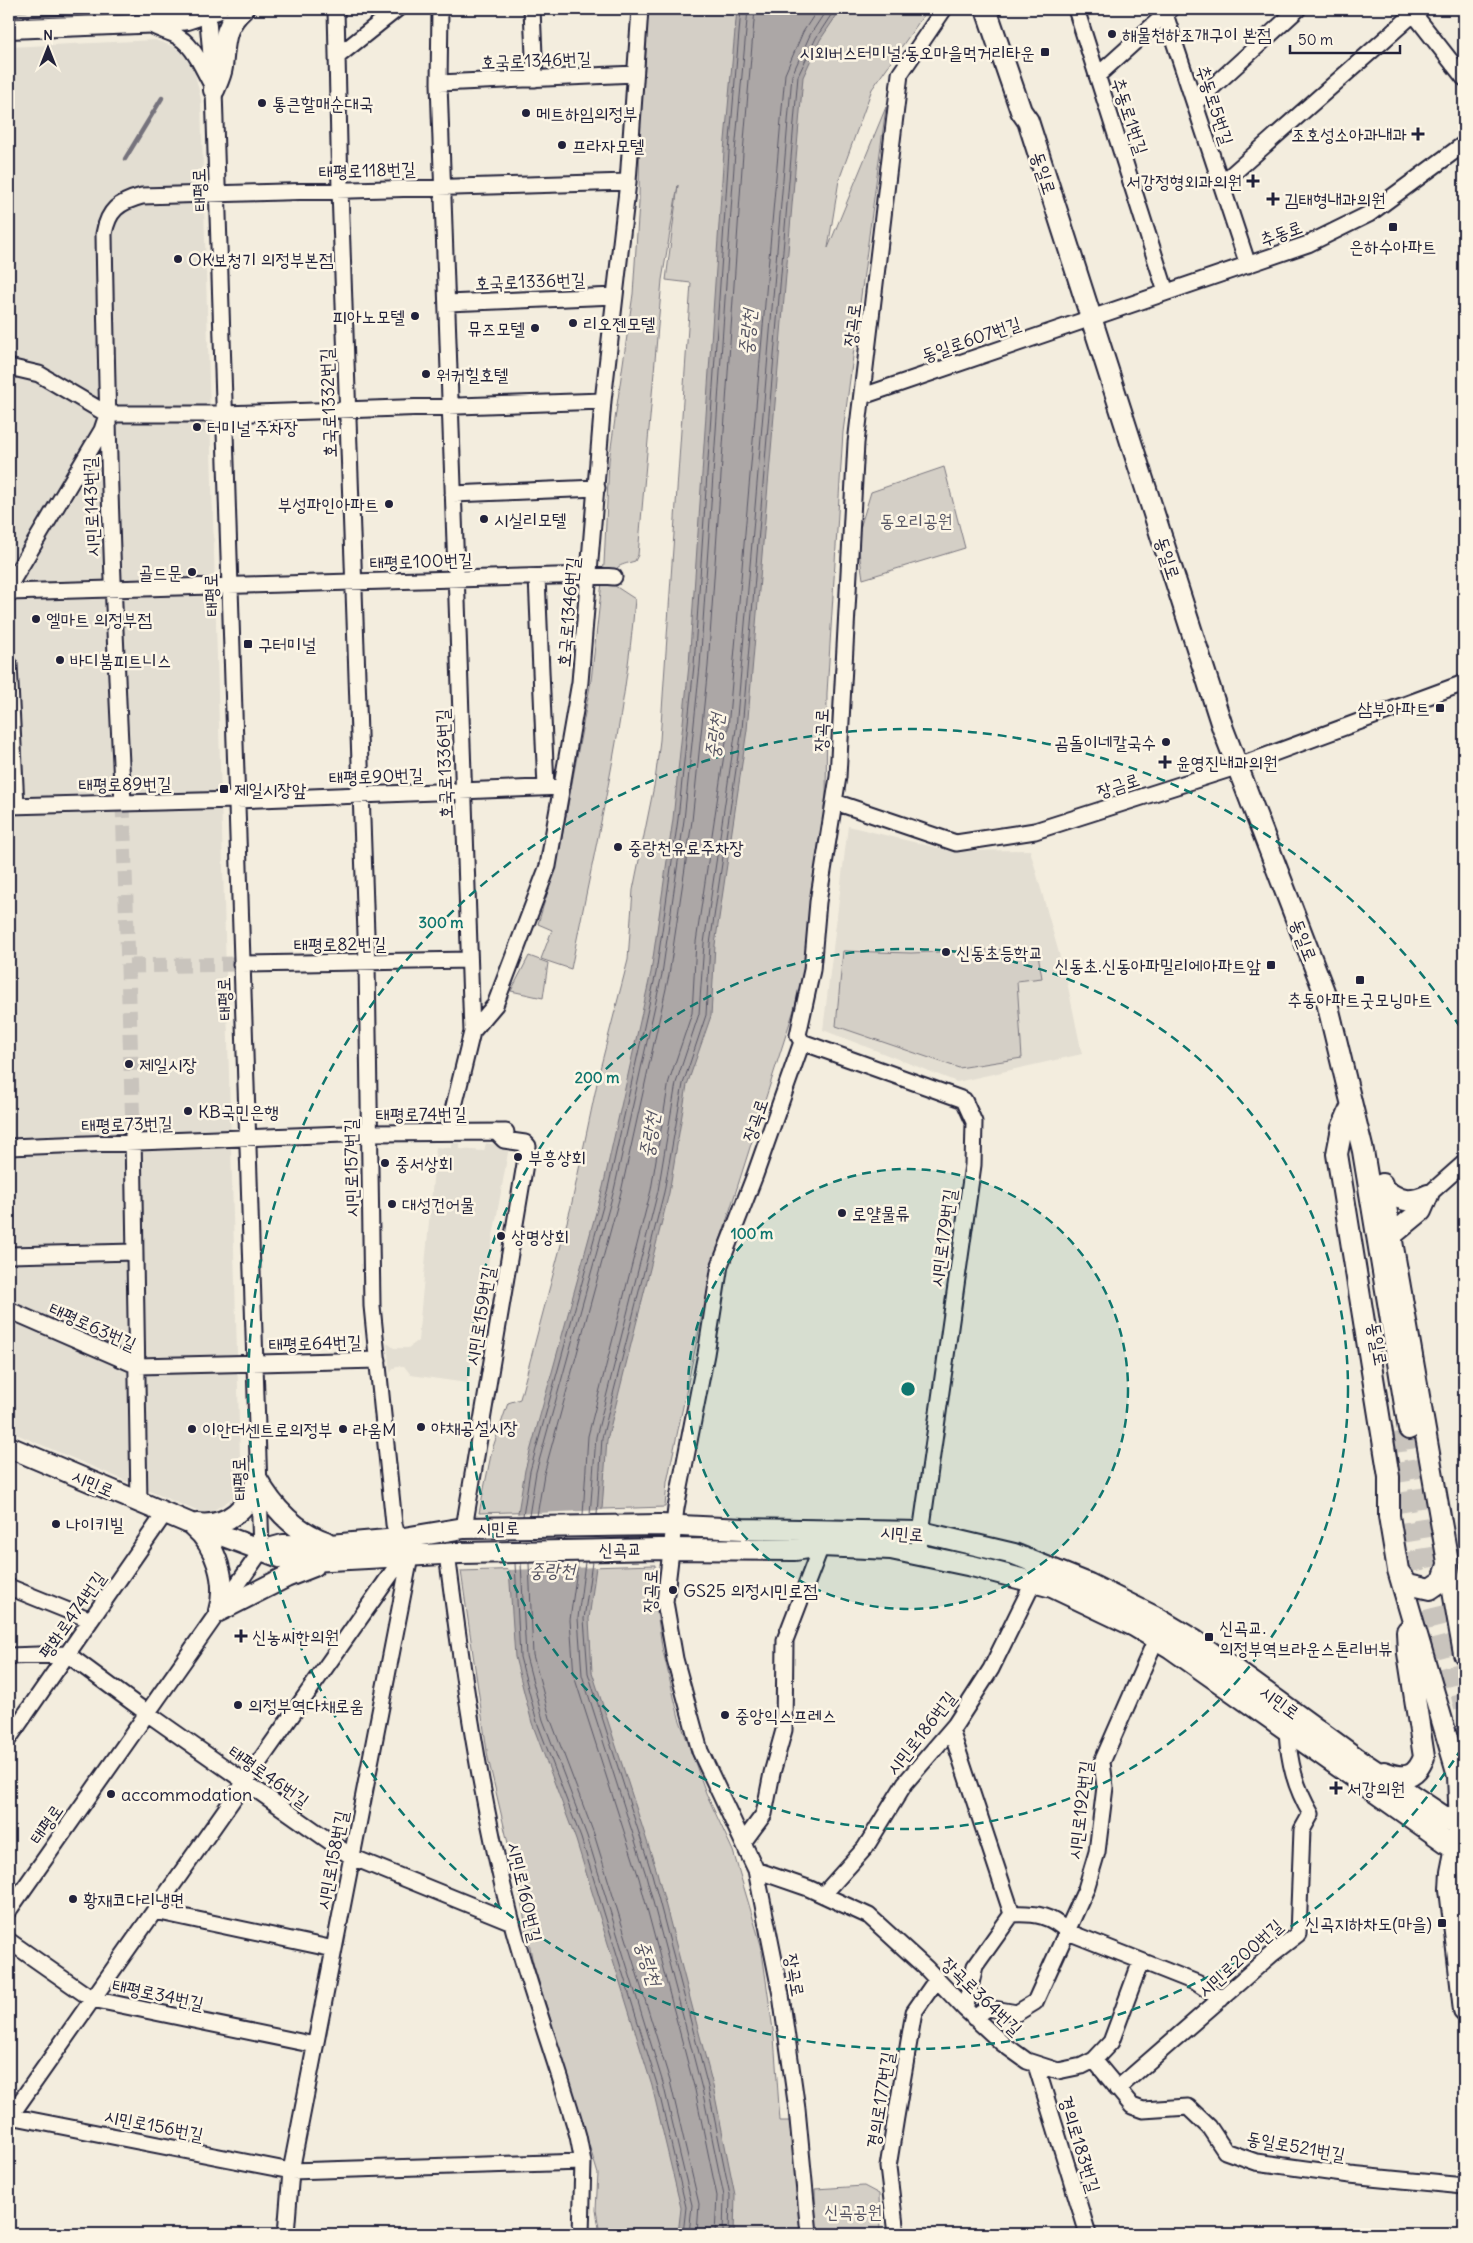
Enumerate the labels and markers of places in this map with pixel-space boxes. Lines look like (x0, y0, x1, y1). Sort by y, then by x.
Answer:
place label: 해물천하조개구이 본점 (1122, 23, 1272, 46)
marker: 해물천하조개구이 본점 (1106, 28, 1118, 40)
place label: 시외버스터미널.동오마을먹거리타운 (800, 41, 1035, 64)
marker: 시외버스터미널.동오마을먹거리타운 (1039, 46, 1051, 58)
place label: 통큰할매순대국 (272, 92, 373, 115)
marker: 통큰할매순대국 (256, 97, 268, 109)
place label: 메트하임의정부 (536, 102, 637, 125)
marker: 메트하임의정부 (520, 107, 532, 119)
place label: 조호성소아과내과 (1291, 123, 1407, 146)
marker: 조호성소아과내과 (1411, 127, 1425, 141)
place label: 프라자모텔 (572, 134, 644, 157)
marker: 프라자모텔 (556, 139, 568, 151)
place label: 서강정형외과의원 (1126, 170, 1242, 193)
marker: 서강정형외과의원 (1246, 174, 1260, 188)
place label: 김태형내과의원 (1284, 188, 1385, 211)
marker: 김태형내과의원 (1266, 192, 1280, 206)
marker: 은하수아파트 (1387, 221, 1399, 233)
place label: 은하수아파트 (1350, 235, 1436, 258)
place label: OK보청기 의정부본점 (188, 248, 334, 271)
marker: OK보청기 의정부본점 (172, 253, 184, 265)
place label: 피아노모텔 (333, 305, 405, 328)
marker: 피아노모텔 (409, 310, 421, 322)
place label: 리오젠모텔 (583, 312, 655, 335)
place label: 뮤즈모텔 (467, 317, 525, 340)
marker: 리오젠모텔 (567, 317, 579, 329)
marker: 뮤즈모텔 (529, 322, 541, 334)
place label: 워커힐호텔 (436, 363, 508, 386)
marker: 워커힐호텔 (420, 368, 432, 380)
place label: 터미널 주차장 (207, 416, 298, 439)
marker: 터미널 주차장 (191, 421, 203, 433)
place label: 부성파인아파트 (278, 493, 379, 516)
marker: 부성파인아파트 (383, 498, 395, 510)
place label: 시실리모텔 (494, 508, 566, 531)
marker: 시실리모텔 (478, 513, 490, 525)
place label: 골드문 (139, 561, 182, 584)
marker: 골드문 (186, 566, 198, 578)
place label: 엘마트 의정부점 (46, 608, 152, 631)
marker: 엘마트 의정부점 (30, 613, 42, 625)
place label: 구터미널 (258, 633, 316, 656)
marker: 구터미널 (242, 638, 254, 650)
place label: 바디붐피트니스 (70, 649, 171, 672)
marker: 바디붐피트니스 (54, 654, 66, 666)
place label: 삼부아파트 (1358, 697, 1430, 720)
marker: 삼부아파트 (1434, 702, 1446, 714)
place label: 곰돌이네칼국수 (1055, 731, 1156, 754)
marker: 곰돌이네칼국수 (1160, 736, 1172, 748)
place label: 윤영진내과의원 (1176, 751, 1277, 774)
marker: 윤영진내과의원 (1158, 755, 1172, 769)
place label: 제일시장앞 (234, 778, 307, 801)
marker: 제일시장앞 (218, 783, 230, 795)
place label: 중랑천유료주차장 (628, 836, 744, 859)
marker: 중랑천유료주차장 (612, 841, 624, 853)
place label: 신동초등학교 (956, 941, 1043, 964)
marker: 신동초등학교 (940, 946, 952, 958)
place label: 신동초.신동아파밀리에아파트앞 (1054, 954, 1262, 977)
marker: 신동초.신동아파밀리에아파트앞 (1265, 959, 1277, 971)
marker: 추동아파트굿모닝마트 (1354, 974, 1366, 986)
place label: 추동아파트굿모닝마트 (1288, 988, 1432, 1011)
place label: 제일시장 (139, 1053, 197, 1076)
marker: 제일시장 (123, 1058, 135, 1070)
place label: KB국민은행 (198, 1100, 279, 1123)
marker: KB국민은행 (182, 1105, 194, 1117)
place label: 부흥상회 (528, 1146, 586, 1169)
marker: 부흥상회 (512, 1151, 524, 1163)
place label: 중서상회 (395, 1152, 453, 1175)
marker: 중서상회 (379, 1157, 391, 1169)
place label: 대성건어물 (402, 1193, 474, 1216)
marker: 대성건어물 (386, 1198, 398, 1210)
place label: 로얄물류 (852, 1202, 910, 1225)
marker: 로얄물류 (836, 1207, 848, 1219)
place label: 상명상회 (511, 1225, 569, 1248)
marker: 상명상회 (495, 1230, 507, 1242)
centre of rings (899, 1380, 917, 1398)
place label: 야채공설시장 (431, 1416, 518, 1439)
place label: 이안더센트로의정부 (202, 1418, 332, 1441)
place label: 라움M (353, 1418, 397, 1441)
marker: 야채공설시장 (415, 1421, 427, 1433)
marker: 이안더센트로의정부 (186, 1423, 198, 1435)
marker: 라움M (337, 1423, 349, 1435)
place label: 나이키빌 (66, 1513, 124, 1536)
marker: 나이키빌 (50, 1518, 62, 1530)
place label: GS25 의정시민로점 (683, 1579, 818, 1602)
marker: GS25 의정시민로점 (667, 1584, 679, 1596)
place label: 신곡교. 의정부역브라운스톤리버뷰 (1219, 1616, 1393, 1660)
place label: 신농씨한의원 (252, 1625, 339, 1648)
marker: 신농씨한의원 (234, 1629, 248, 1643)
marker: 신곡교. 의정부역브라운스톤리버뷰 (1203, 1631, 1215, 1643)
place label: 의정부역다채로움 (248, 1694, 364, 1717)
marker: 의정부역다채로움 (232, 1699, 244, 1711)
place label: 중앙익스프레스 (735, 1704, 836, 1727)
marker: 중앙익스프레스 (719, 1709, 731, 1721)
place label: 서강의원 (1347, 1777, 1405, 1800)
marker: 서강의원 (1329, 1781, 1343, 1795)
place label: accommodation (121, 1783, 253, 1806)
marker: accommodation (105, 1788, 117, 1800)
place label: 황재코다리냉면 (83, 1888, 184, 1911)
marker: 황재코다리냉면 (67, 1893, 79, 1905)
place label: 신곡지하차도(마을) (1305, 1912, 1432, 1935)
marker: 신곡지하차도(마을) (1436, 1917, 1448, 1929)

